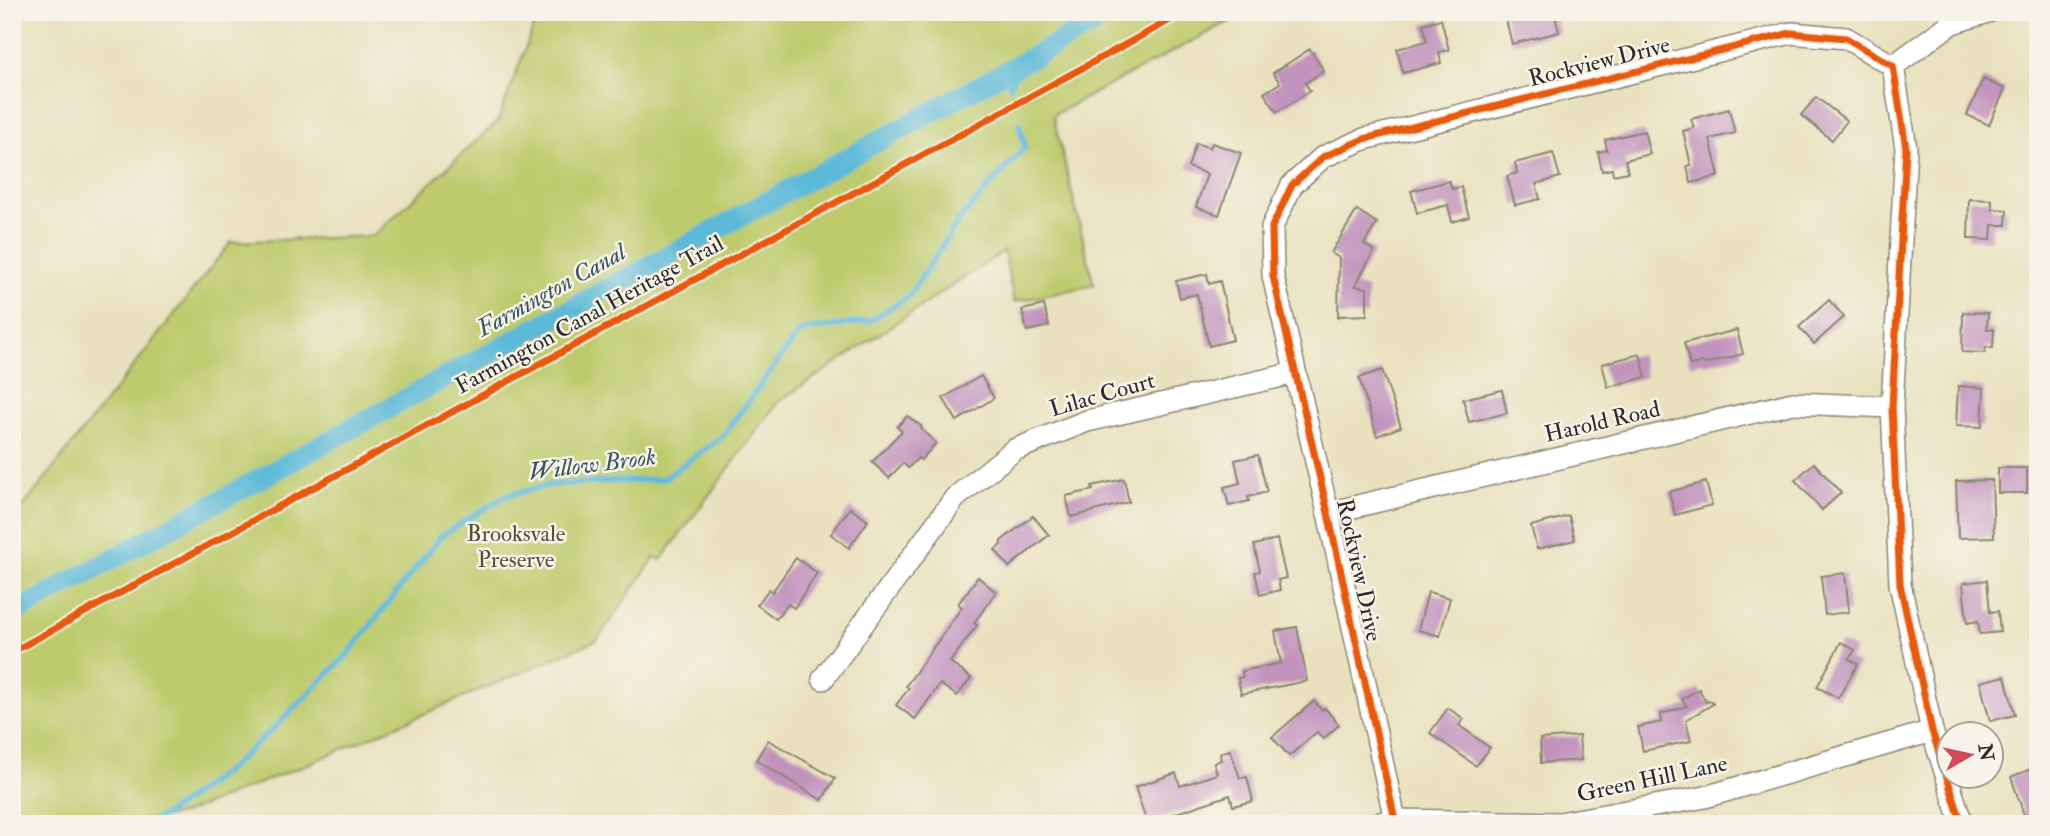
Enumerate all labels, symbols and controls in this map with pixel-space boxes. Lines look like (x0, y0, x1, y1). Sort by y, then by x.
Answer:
street label: Rockview Drive (1525, 30, 1673, 93)
street label: Farmington Canal Heritage Trail (450, 228, 729, 400)
water label: Farmington Canal (471, 236, 633, 345)
street label: Lilac Court (1046, 366, 1158, 423)
street label: Harold Road (1541, 394, 1663, 449)
water label: Willow Brook (527, 441, 658, 488)
street label: Rockview Drive (1330, 496, 1389, 644)
park label: Brooksvale Preserve (467, 519, 566, 574)
north arrow (1934, 720, 2004, 790)
text: N (1972, 741, 1999, 764)
street label: Green Hill Lane (1574, 748, 1730, 809)

